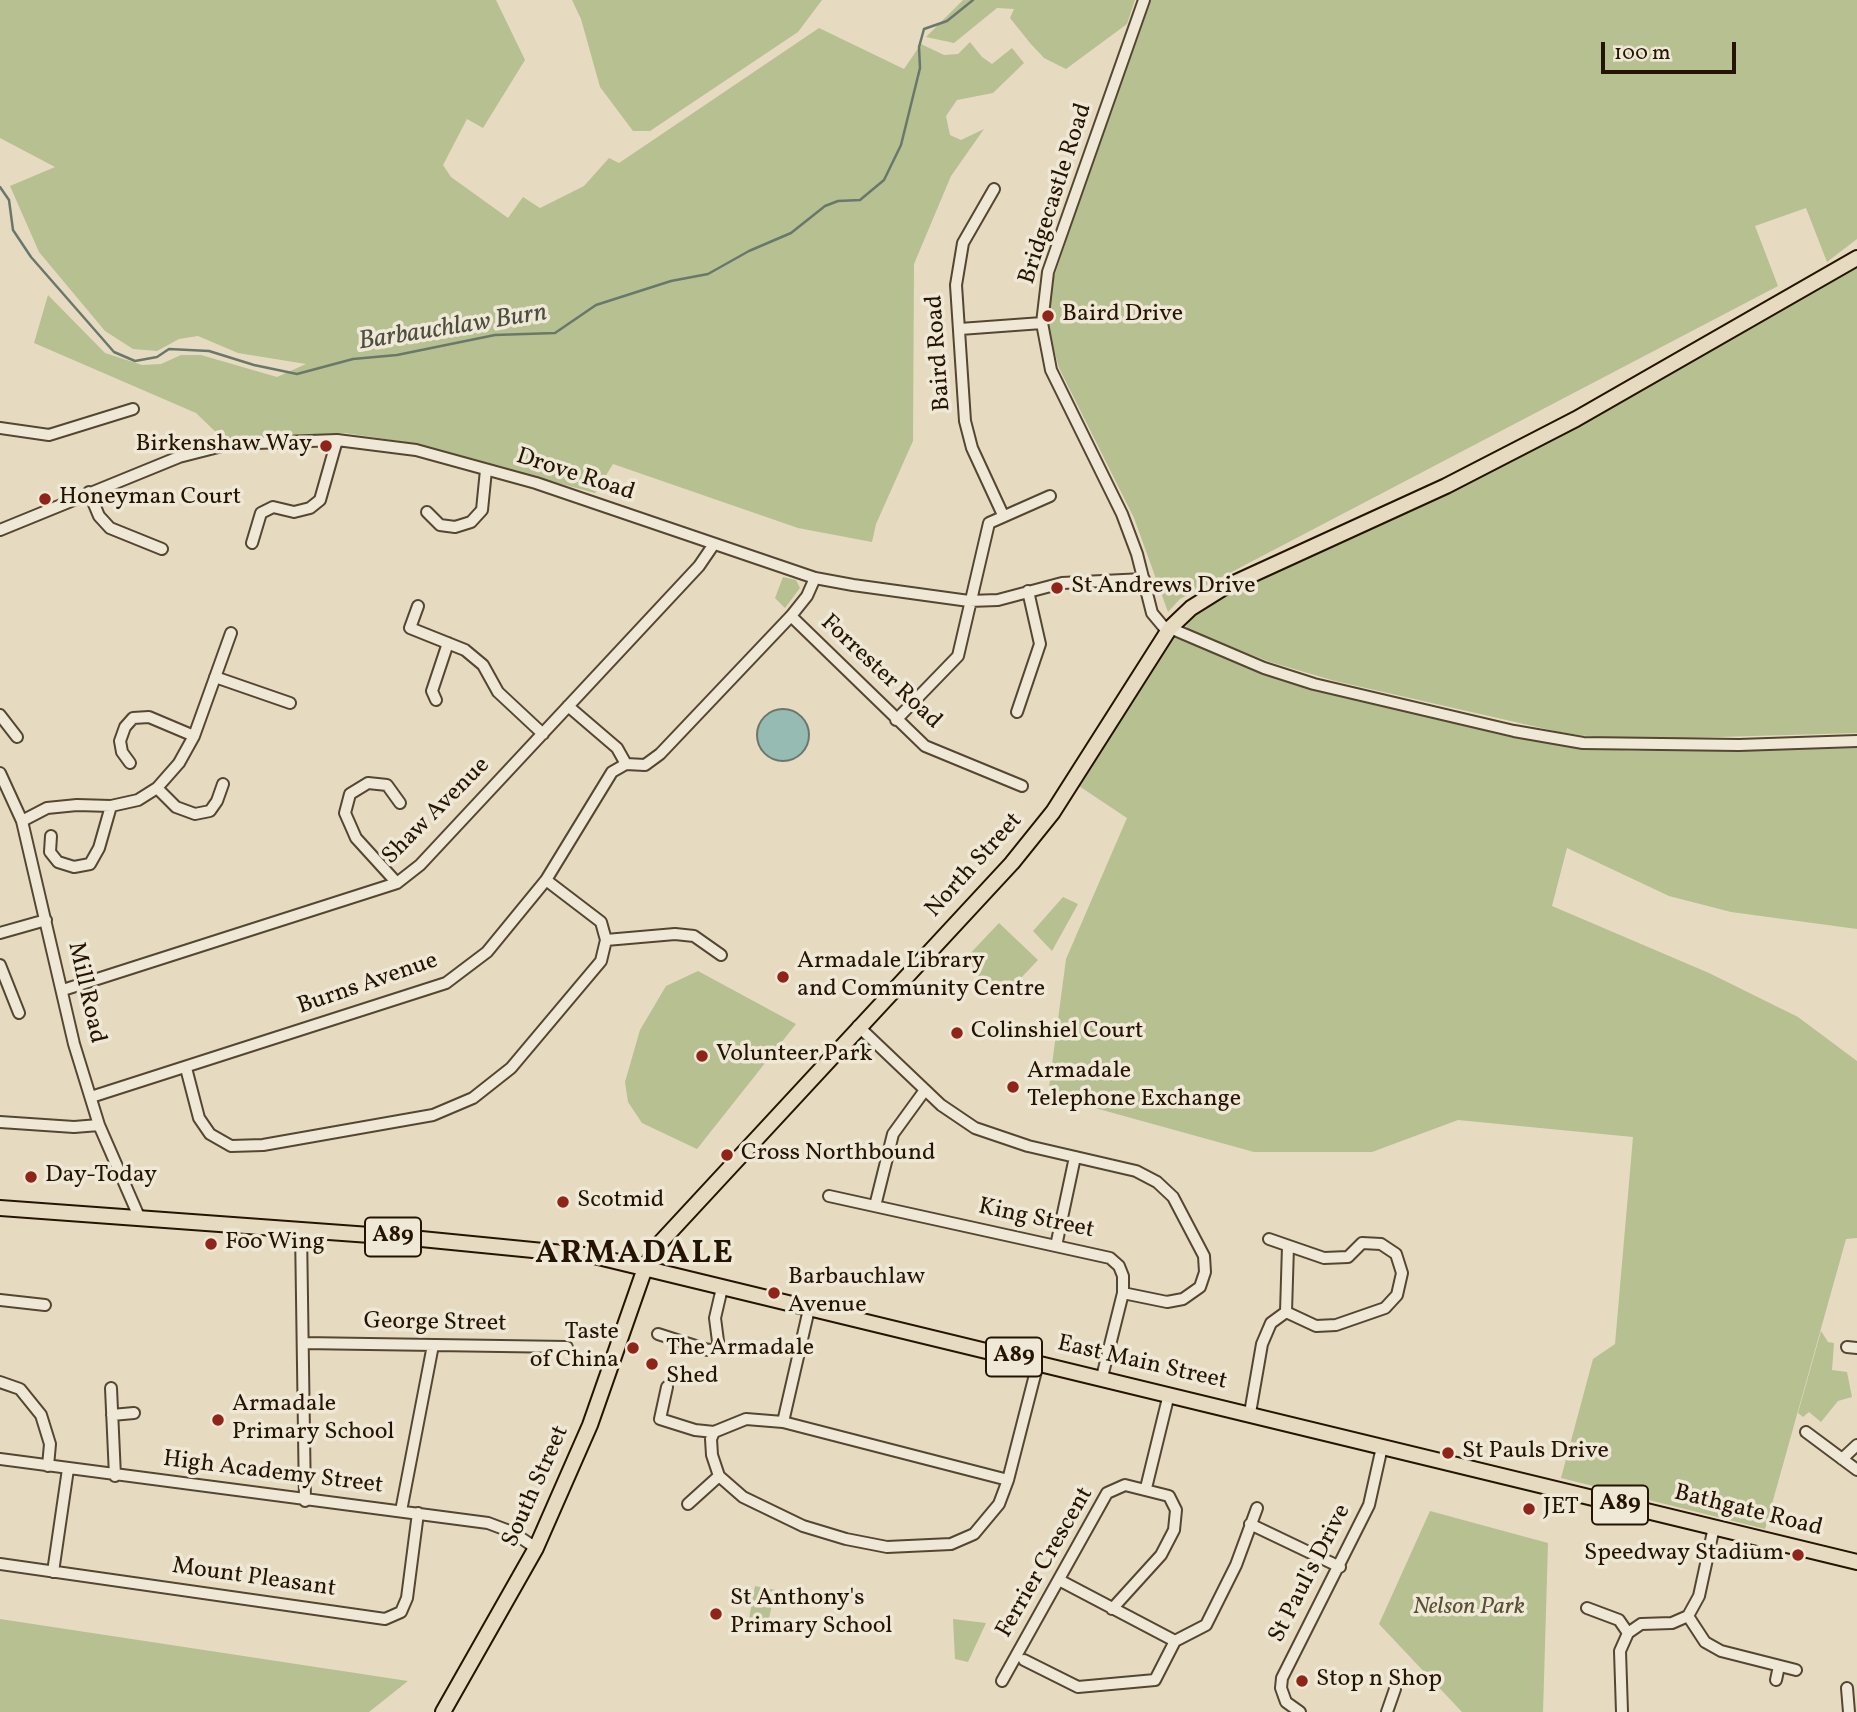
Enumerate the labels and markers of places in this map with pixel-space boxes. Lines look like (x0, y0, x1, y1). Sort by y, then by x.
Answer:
place label: Baird Drive (1062, 302, 1183, 330)
marker: Baird Drive (1040, 308, 1056, 324)
place label: Birkenshaw Way (136, 432, 312, 460)
marker: Birkenshaw Way (318, 438, 334, 454)
place label: Honeyman Court (59, 485, 241, 513)
marker: Honeyman Court (37, 491, 53, 507)
place label: St Andrews Drive (1071, 574, 1256, 602)
marker: St Andrews Drive (1049, 580, 1065, 596)
place label: Armadale Library and Community Centre (797, 949, 1045, 1005)
marker: Armadale Library and Community Centre (775, 969, 791, 985)
place label: Colinshiel Court (971, 1019, 1144, 1047)
marker: Colinshiel Court (949, 1025, 965, 1041)
place label: Volunteer Park (716, 1042, 873, 1070)
marker: Volunteer Park (694, 1048, 710, 1064)
place label: Armadale Telephone Exchange (1027, 1059, 1241, 1115)
marker: Armadale Telephone Exchange (1005, 1079, 1021, 1095)
place label: Cross Northbound (741, 1141, 935, 1169)
marker: Cross Northbound (719, 1147, 735, 1163)
place label: Day-Today (45, 1163, 157, 1191)
marker: Day-Today (23, 1169, 39, 1185)
place label: Scotmid (577, 1188, 664, 1216)
marker: Scotmid (555, 1194, 571, 1210)
place label: Foo Wing (225, 1230, 325, 1258)
marker: Foo Wing (203, 1236, 219, 1252)
place label: Barbauchlaw Avenue (788, 1265, 925, 1321)
marker: Barbauchlaw Avenue (766, 1285, 782, 1301)
place label: Taste of China (530, 1320, 619, 1376)
place label: The Armadale Shed (666, 1336, 814, 1392)
marker: Taste of China (625, 1340, 641, 1356)
marker: The Armadale Shed (644, 1356, 660, 1372)
place label: Armadale Primary School (232, 1392, 394, 1448)
marker: Armadale Primary School (210, 1412, 226, 1428)
place label: St Pauls Drive (1462, 1439, 1609, 1467)
marker: St Pauls Drive (1440, 1445, 1456, 1461)
place label: JET (1543, 1495, 1579, 1523)
marker: JET (1521, 1501, 1537, 1517)
place label: Speedway Stadium (1584, 1541, 1784, 1569)
marker: Speedway Stadium (1790, 1547, 1806, 1563)
place label: St Anthony's Primary School (730, 1586, 892, 1642)
marker: St Anthony's Primary School (708, 1606, 724, 1622)
place label: Stop n Shop (1316, 1667, 1442, 1695)
marker: Stop n Shop (1294, 1673, 1310, 1689)

